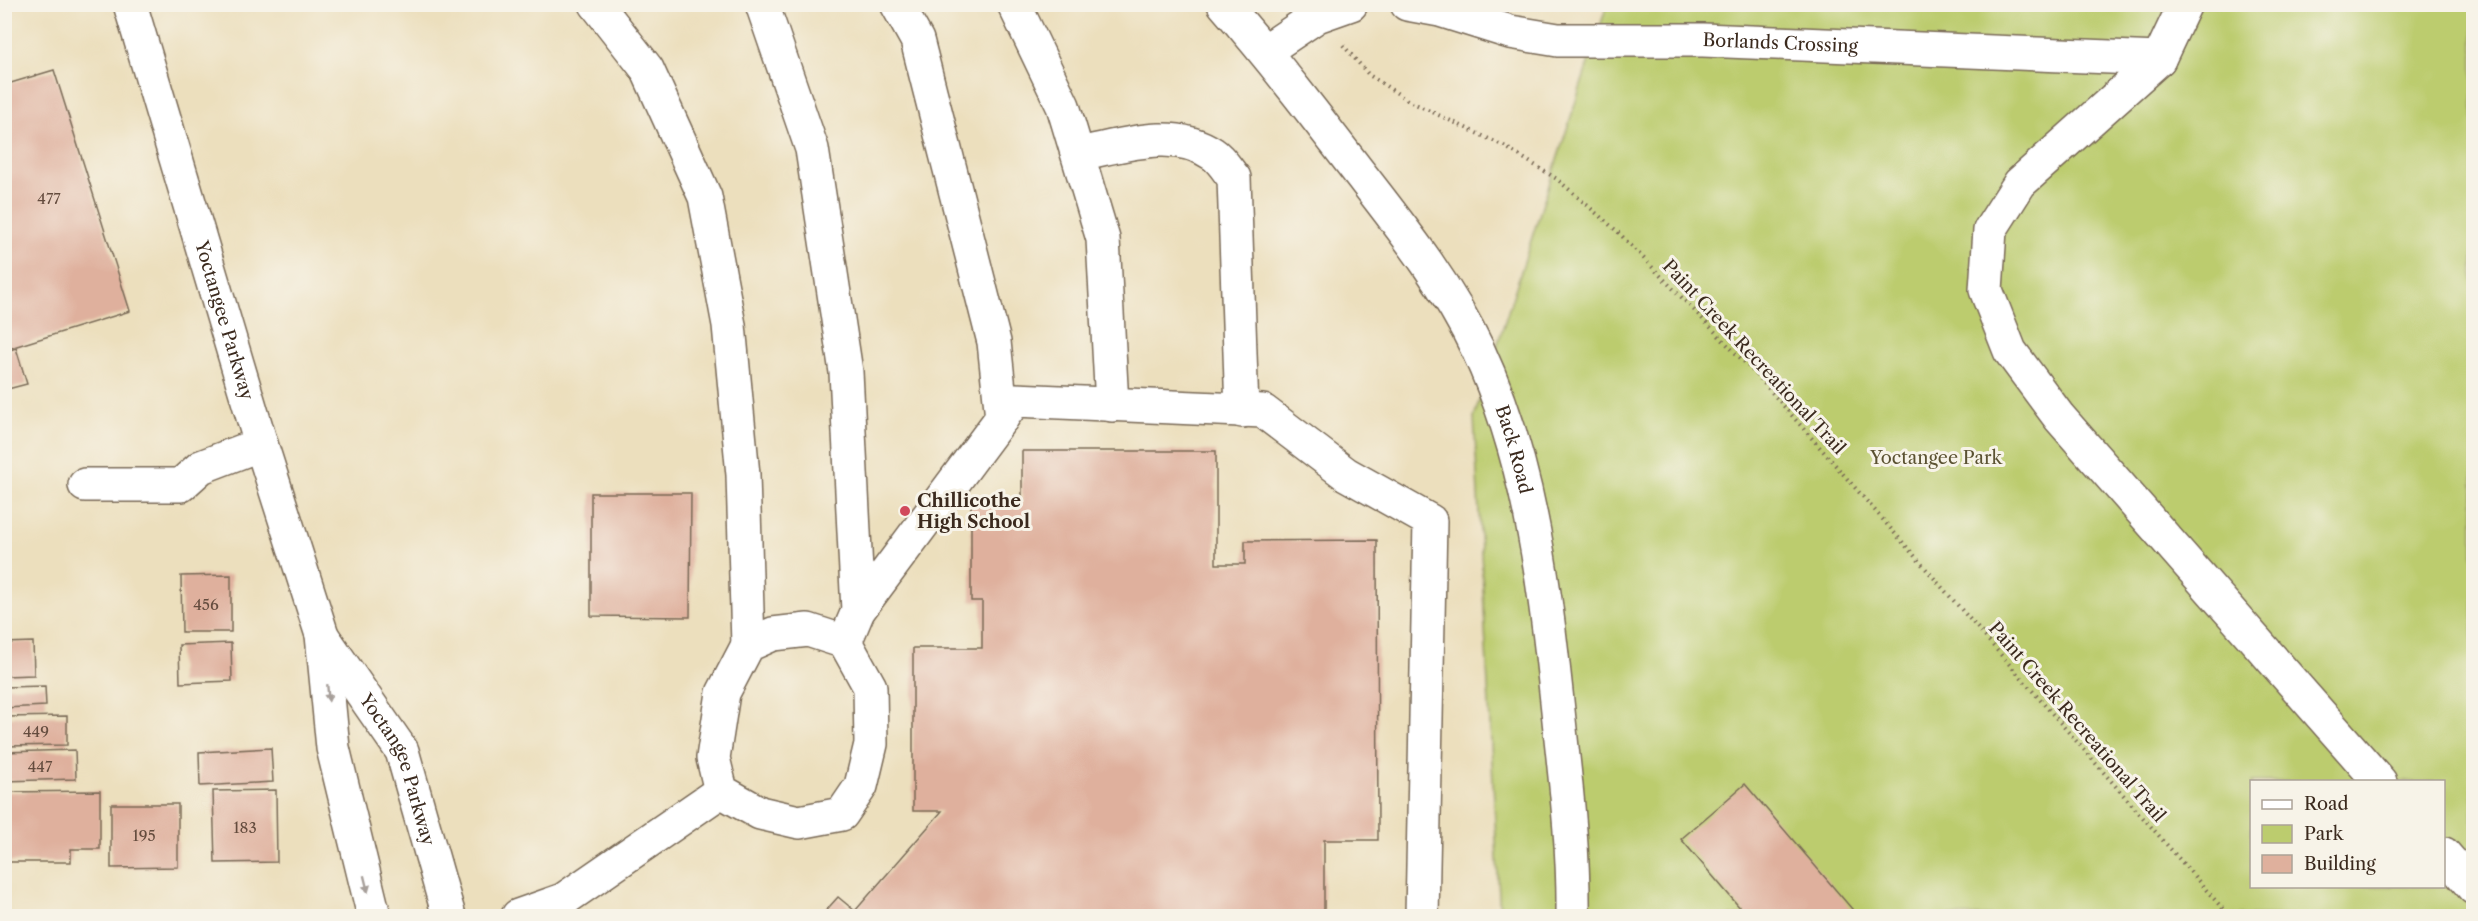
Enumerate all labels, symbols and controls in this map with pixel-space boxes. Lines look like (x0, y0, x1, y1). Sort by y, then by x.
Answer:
street label: Borlands Crossing (1702, 29, 1859, 57)
house number: 477 (37, 189, 61, 208)
street label: Yoctangee Parkway (190, 237, 259, 403)
street label: Paint Creek Recreational Trail (1658, 255, 1850, 459)
street label: Back Road (1490, 402, 1537, 496)
park label: Yoctangee Park (1869, 447, 2003, 469)
place label: Chillicothe High School (917, 490, 1030, 533)
marker: Chillicothe High School (898, 504, 912, 518)
house number: 456 (193, 595, 219, 614)
street label: Paint Creek Recreational Trail (1984, 617, 2170, 827)
one-way arrow (323, 684, 333, 703)
street label: Yoctangee Parkway (354, 689, 440, 849)
house number: 449 (23, 722, 49, 741)
house number: 447 (28, 757, 53, 776)
legend (2250, 780, 2445, 888)
text: Road (2304, 793, 2349, 815)
house number: 183 (233, 818, 257, 837)
text: Park (2304, 823, 2345, 845)
house number: 195 (132, 826, 156, 845)
text: Building (2304, 853, 2376, 875)
one-way arrow (361, 875, 371, 893)

